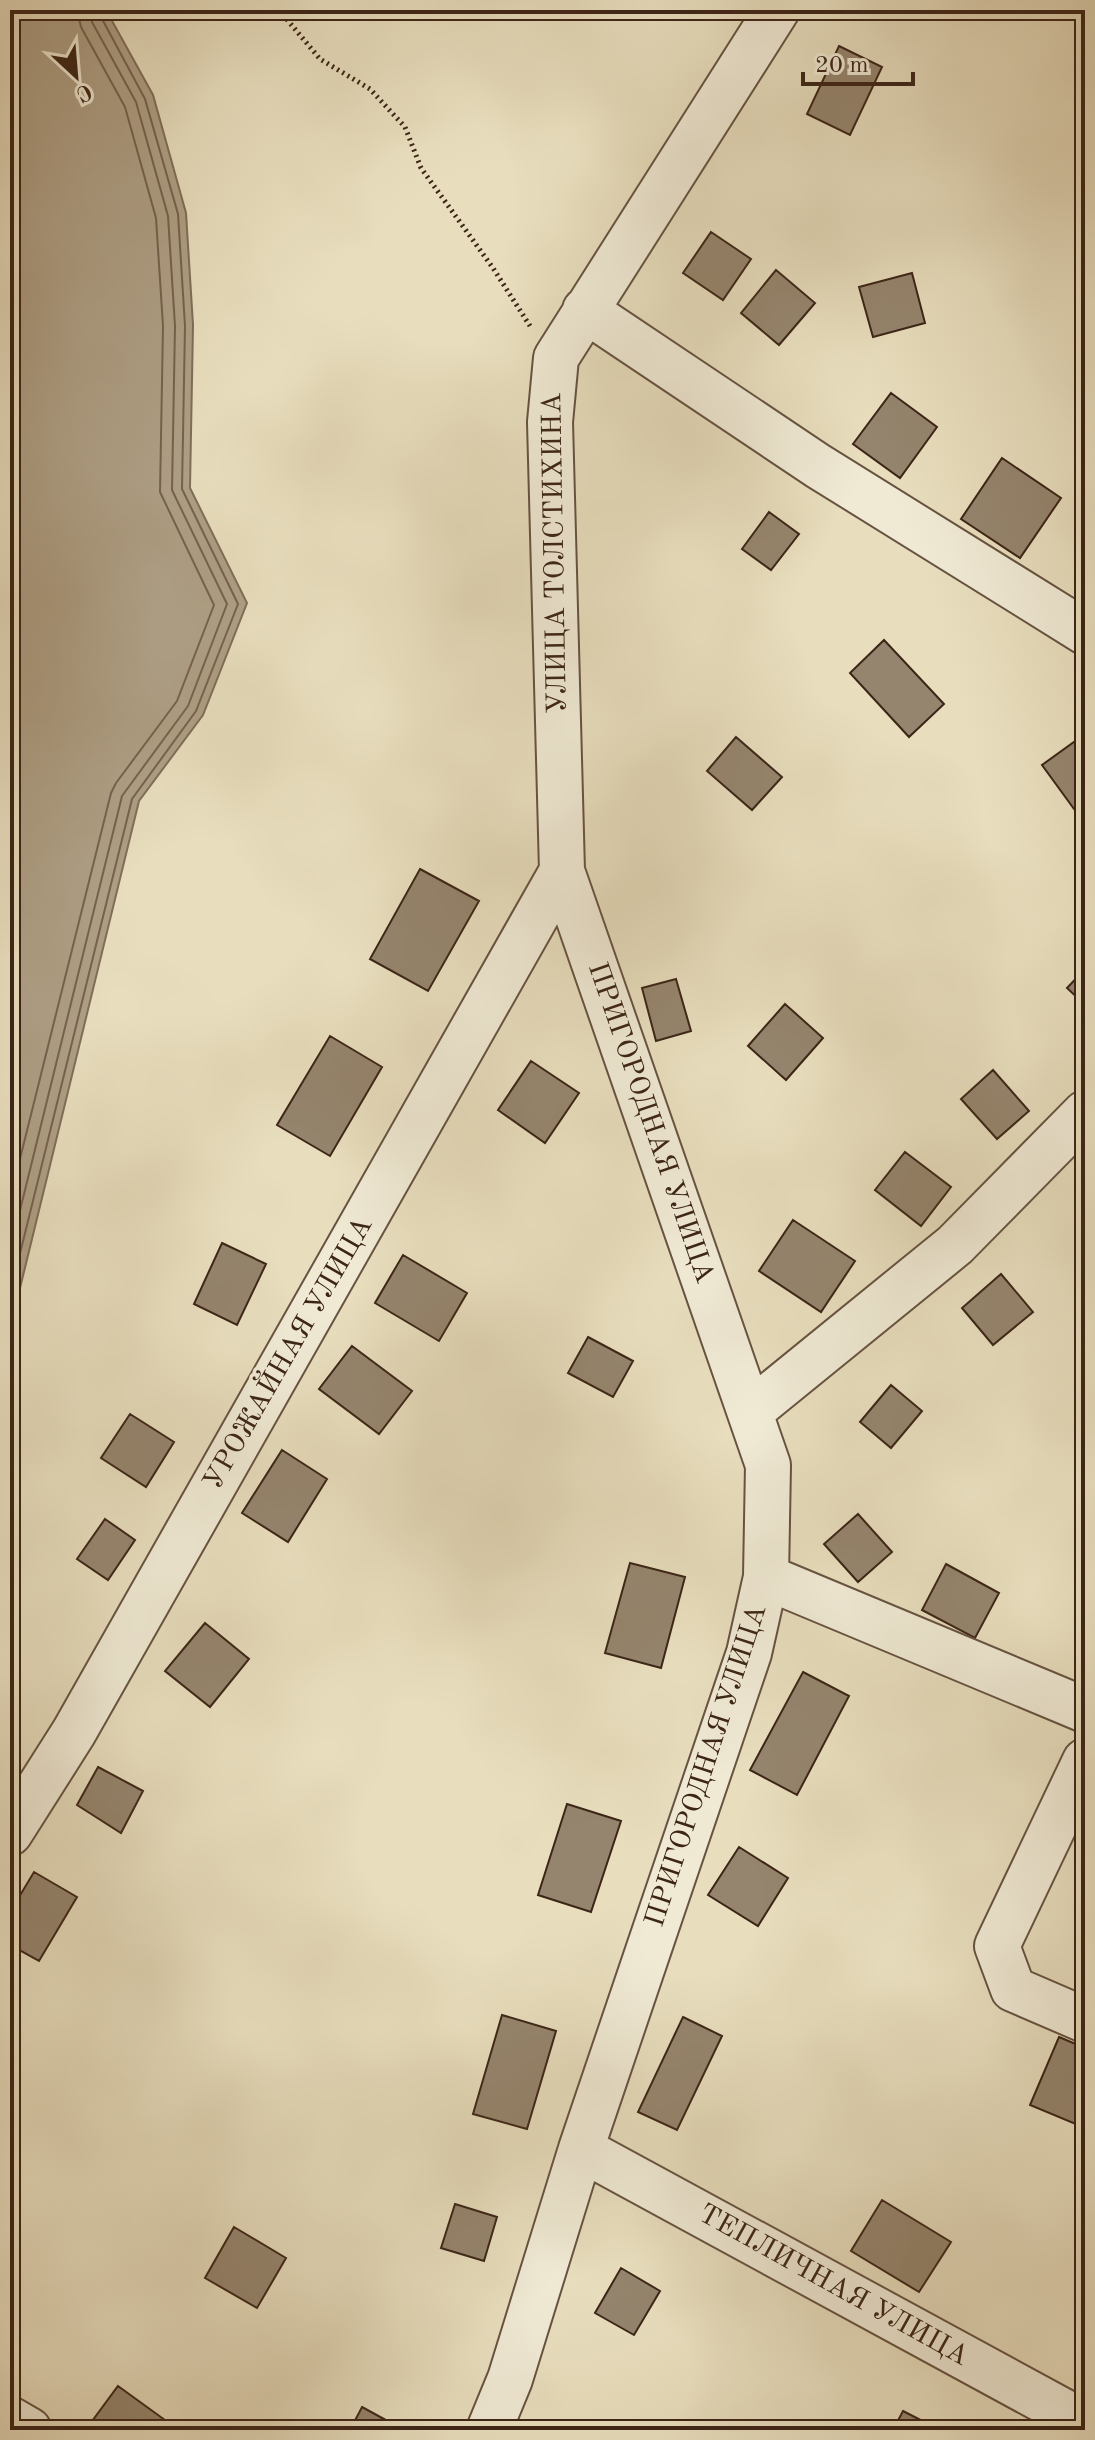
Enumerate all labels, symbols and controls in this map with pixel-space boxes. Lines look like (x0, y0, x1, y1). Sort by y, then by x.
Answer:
north arrow (36, 36, 116, 116)
scale bar (803, 36, 913, 86)
text: 20 m (815, 54, 869, 78)
text: С (73, 79, 95, 105)
street label: УЛИЦА ТОЛСТИХИНА (539, 392, 573, 714)
street label: ПРИГОРОДНАЯ УЛИЦА (582, 959, 718, 1287)
street label: УРОЖАЙНАЯ УЛИЦА (194, 1210, 378, 1495)
street label: ПРИГОРОДНАЯ УЛИЦА (642, 1601, 772, 1931)
street label: ТЕПЛИЧНАЯ УЛИЦА (693, 2200, 973, 2372)

